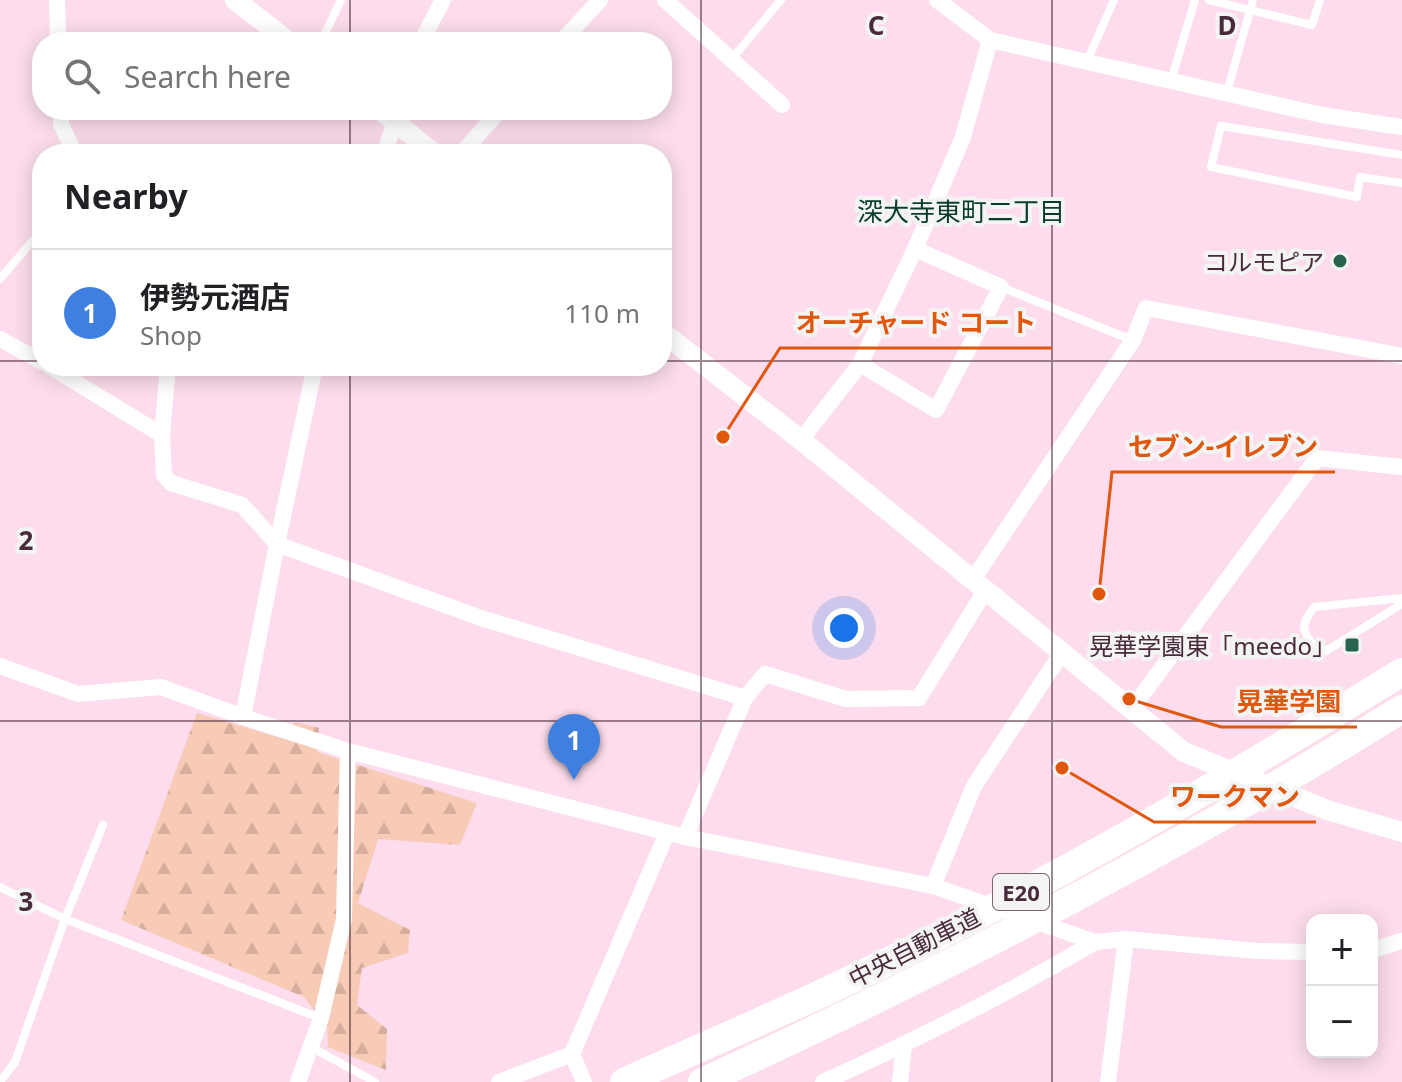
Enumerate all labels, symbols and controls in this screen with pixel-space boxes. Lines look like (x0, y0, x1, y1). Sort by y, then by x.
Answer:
text: C (868, 7, 884, 43)
text: D (1217, 7, 1237, 43)
search box (32, 32, 672, 120)
icon: search (60, 54, 104, 98)
text: Search here (124, 56, 291, 97)
text: Nearby (64, 173, 188, 219)
district label: 深大寺東町二丁目 (857, 193, 1065, 229)
place label: コルモピア (1204, 245, 1324, 278)
marker: コルモピア (1331, 252, 1349, 270)
text: 伊勢元酒店 (140, 276, 290, 317)
text: 1 (83, 295, 97, 331)
text: 110 m (564, 295, 640, 331)
callout: オーチャード コート (780, 298, 1052, 348)
text: オーチャード コート (796, 304, 1036, 340)
text: Shop (140, 317, 202, 353)
callout: セブン-イレブン (1112, 422, 1335, 472)
text: セブン-イレブン (1128, 428, 1318, 464)
text: 2 (19, 522, 34, 558)
your location (824, 608, 864, 648)
place label: 晃華学園東「meedo」 (1089, 629, 1336, 662)
marker: 晃華学園東「meedo」 (1343, 636, 1361, 654)
callout: 晃華学園 (1221, 677, 1357, 727)
text: 晃華学園 (1237, 683, 1341, 719)
pin: 1 (548, 714, 600, 780)
callout: ワークマン (1154, 772, 1316, 822)
text: ワークマン (1170, 778, 1300, 814)
road number: E20 (993, 874, 1049, 910)
text: 3 (19, 883, 33, 919)
street label: 中央自動車道 (842, 900, 986, 994)
map controls (1306, 914, 1378, 1058)
button: + (1306, 914, 1378, 986)
button: − (1306, 986, 1378, 1058)

